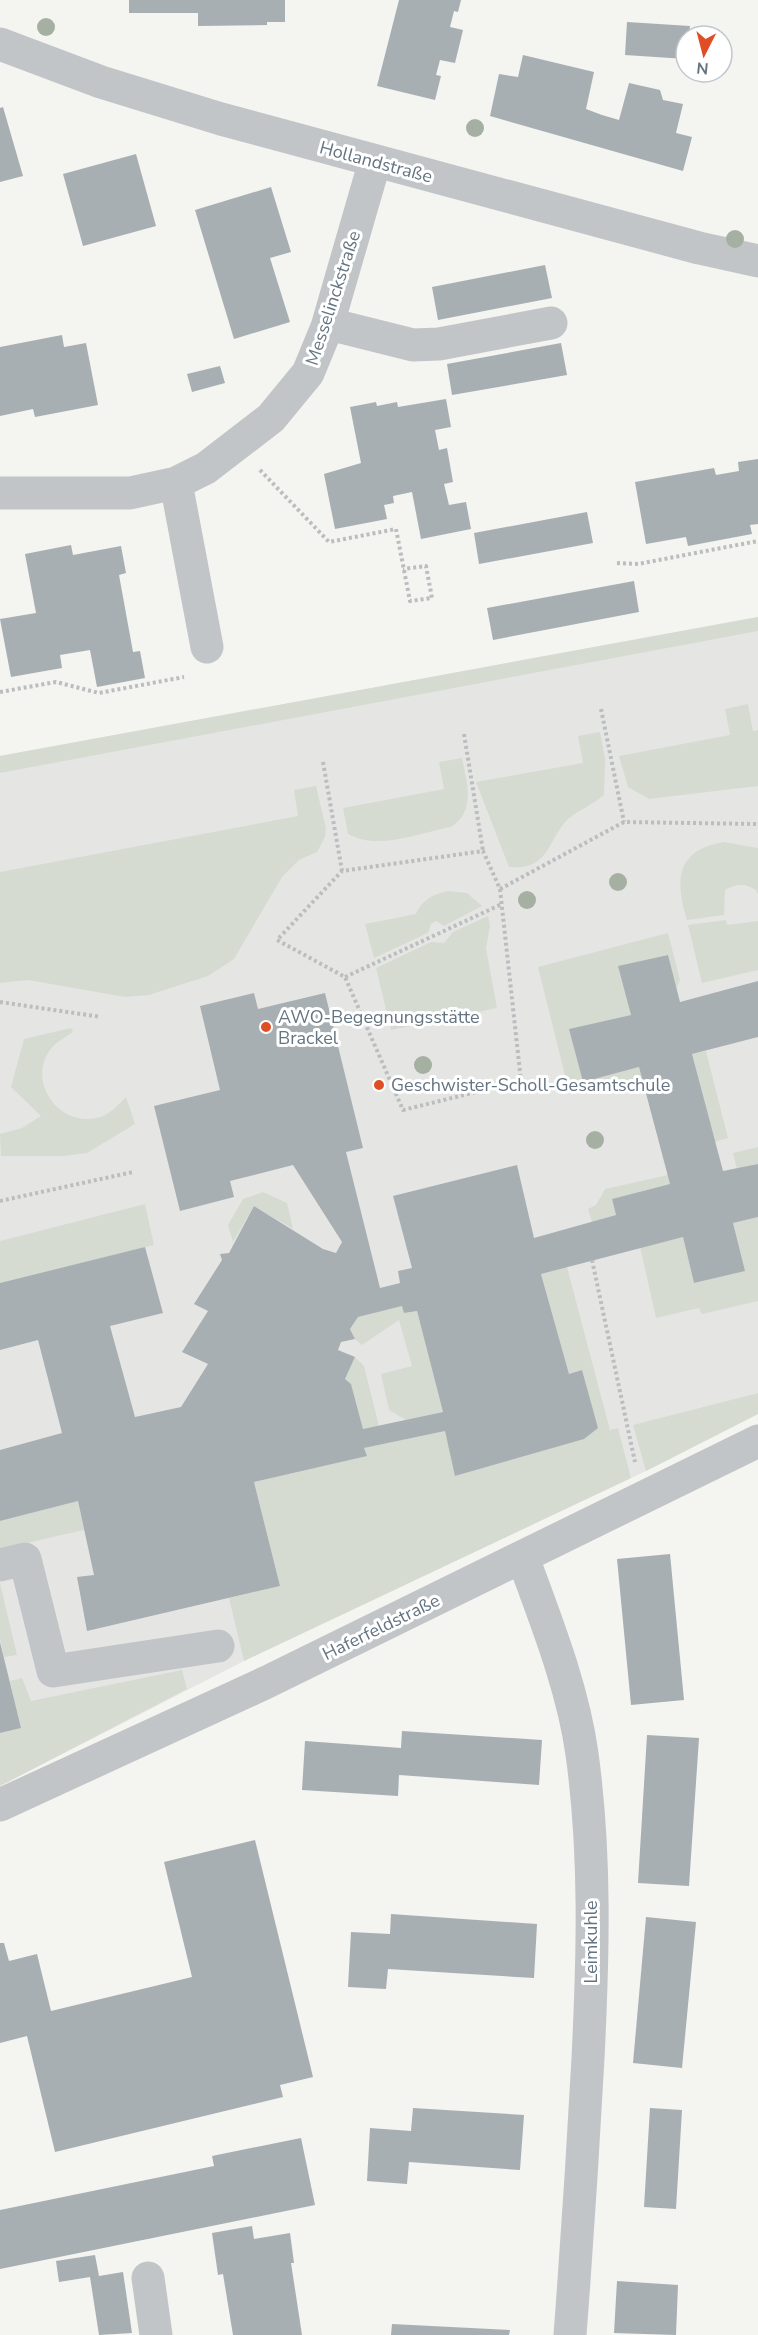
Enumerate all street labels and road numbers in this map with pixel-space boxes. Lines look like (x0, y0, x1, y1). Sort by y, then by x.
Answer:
street label: Hollandstraße (317, 135, 435, 189)
street label: Messelinckstraße (300, 228, 366, 368)
street label: Haferfeldstraße (318, 1588, 444, 1666)
street label: Leimkuhle (579, 1901, 603, 1983)

